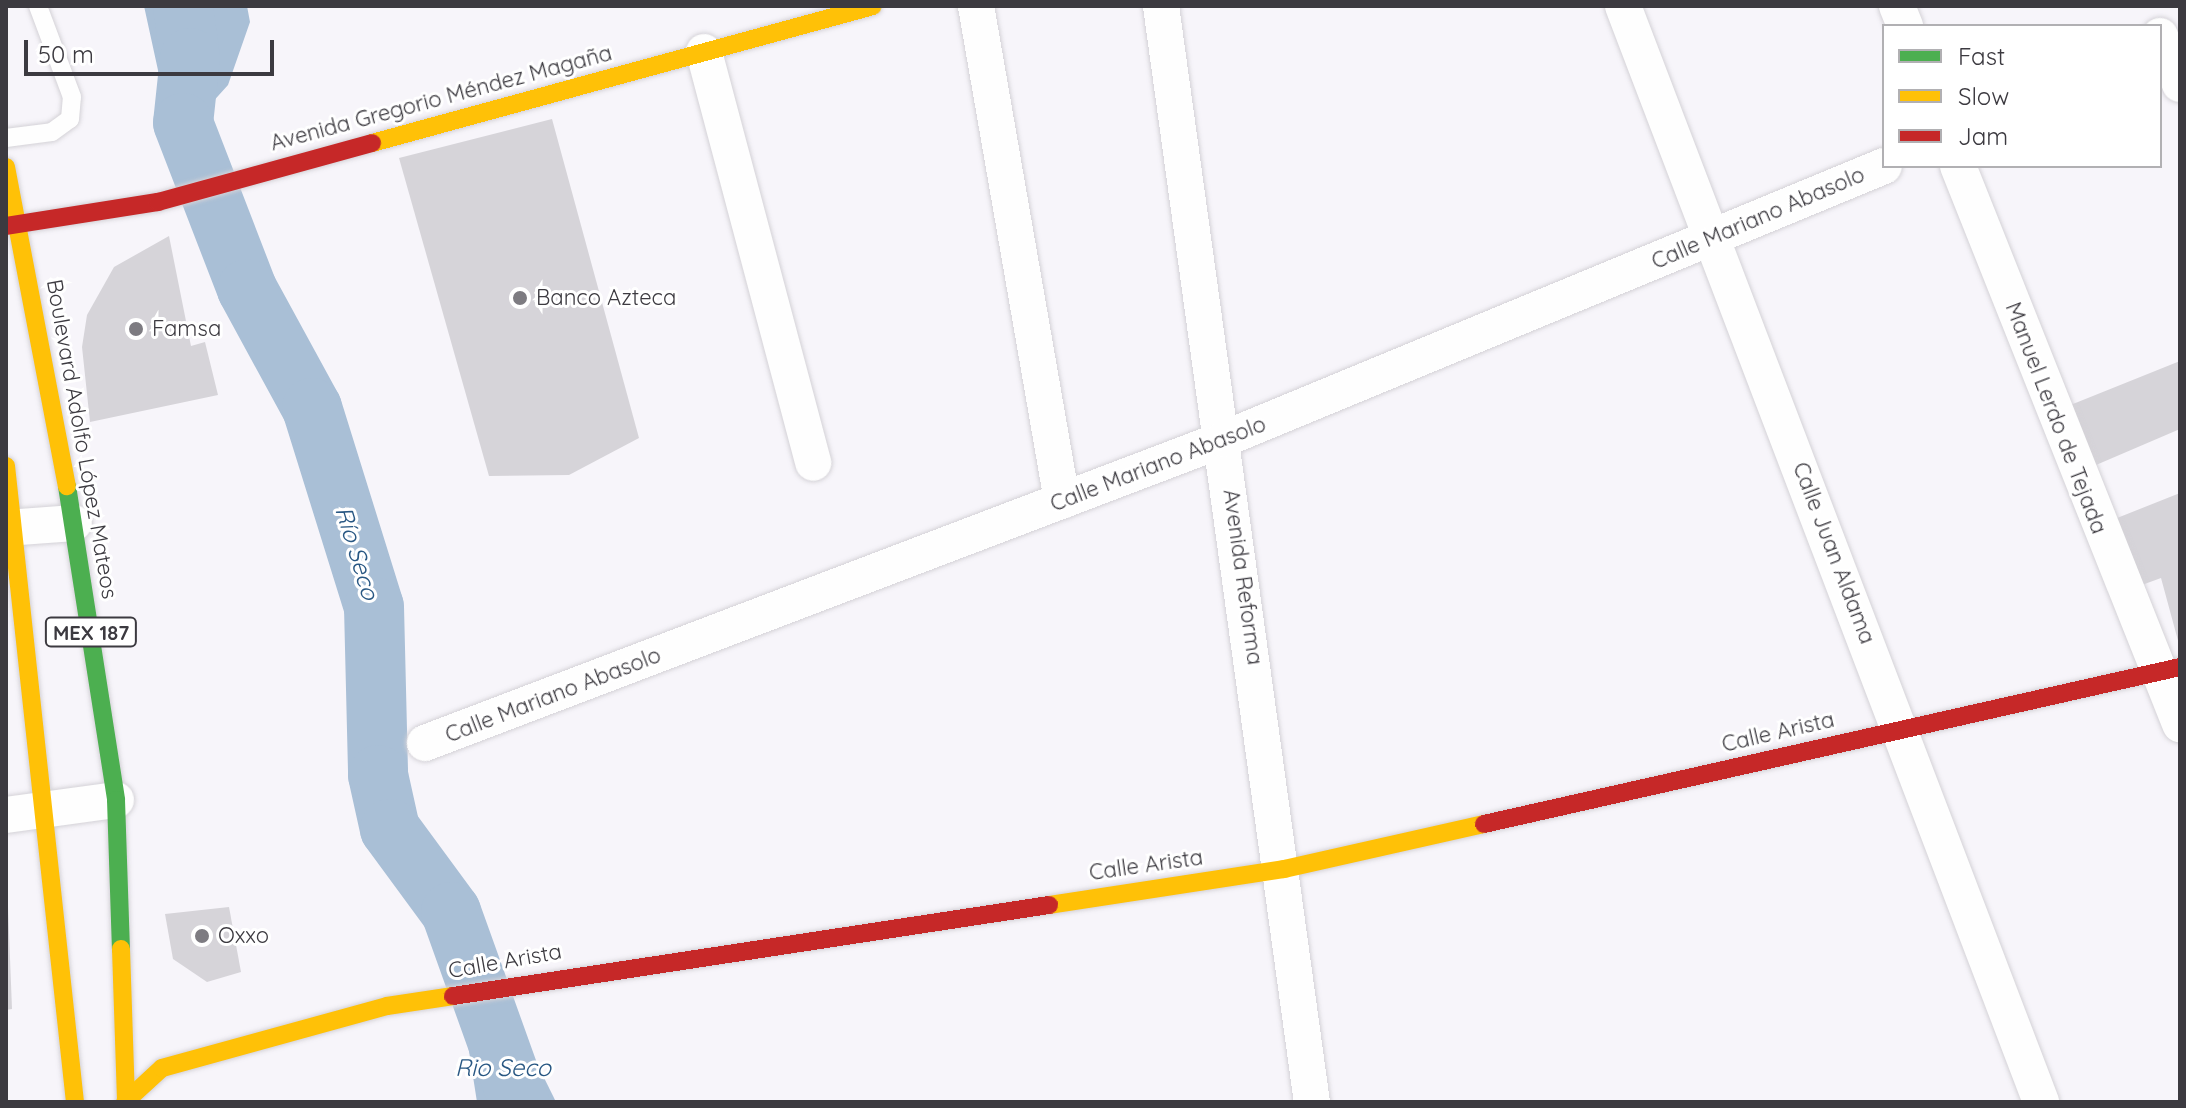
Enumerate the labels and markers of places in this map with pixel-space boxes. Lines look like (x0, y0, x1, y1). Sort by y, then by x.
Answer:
place label: Banco Azteca (536, 285, 676, 311)
marker: Banco Azteca (511, 289, 529, 307)
place label: Famsa (152, 316, 221, 342)
marker: Famsa (127, 320, 145, 338)
place label: Oxxo (218, 923, 269, 949)
marker: Oxxo (193, 927, 211, 945)

